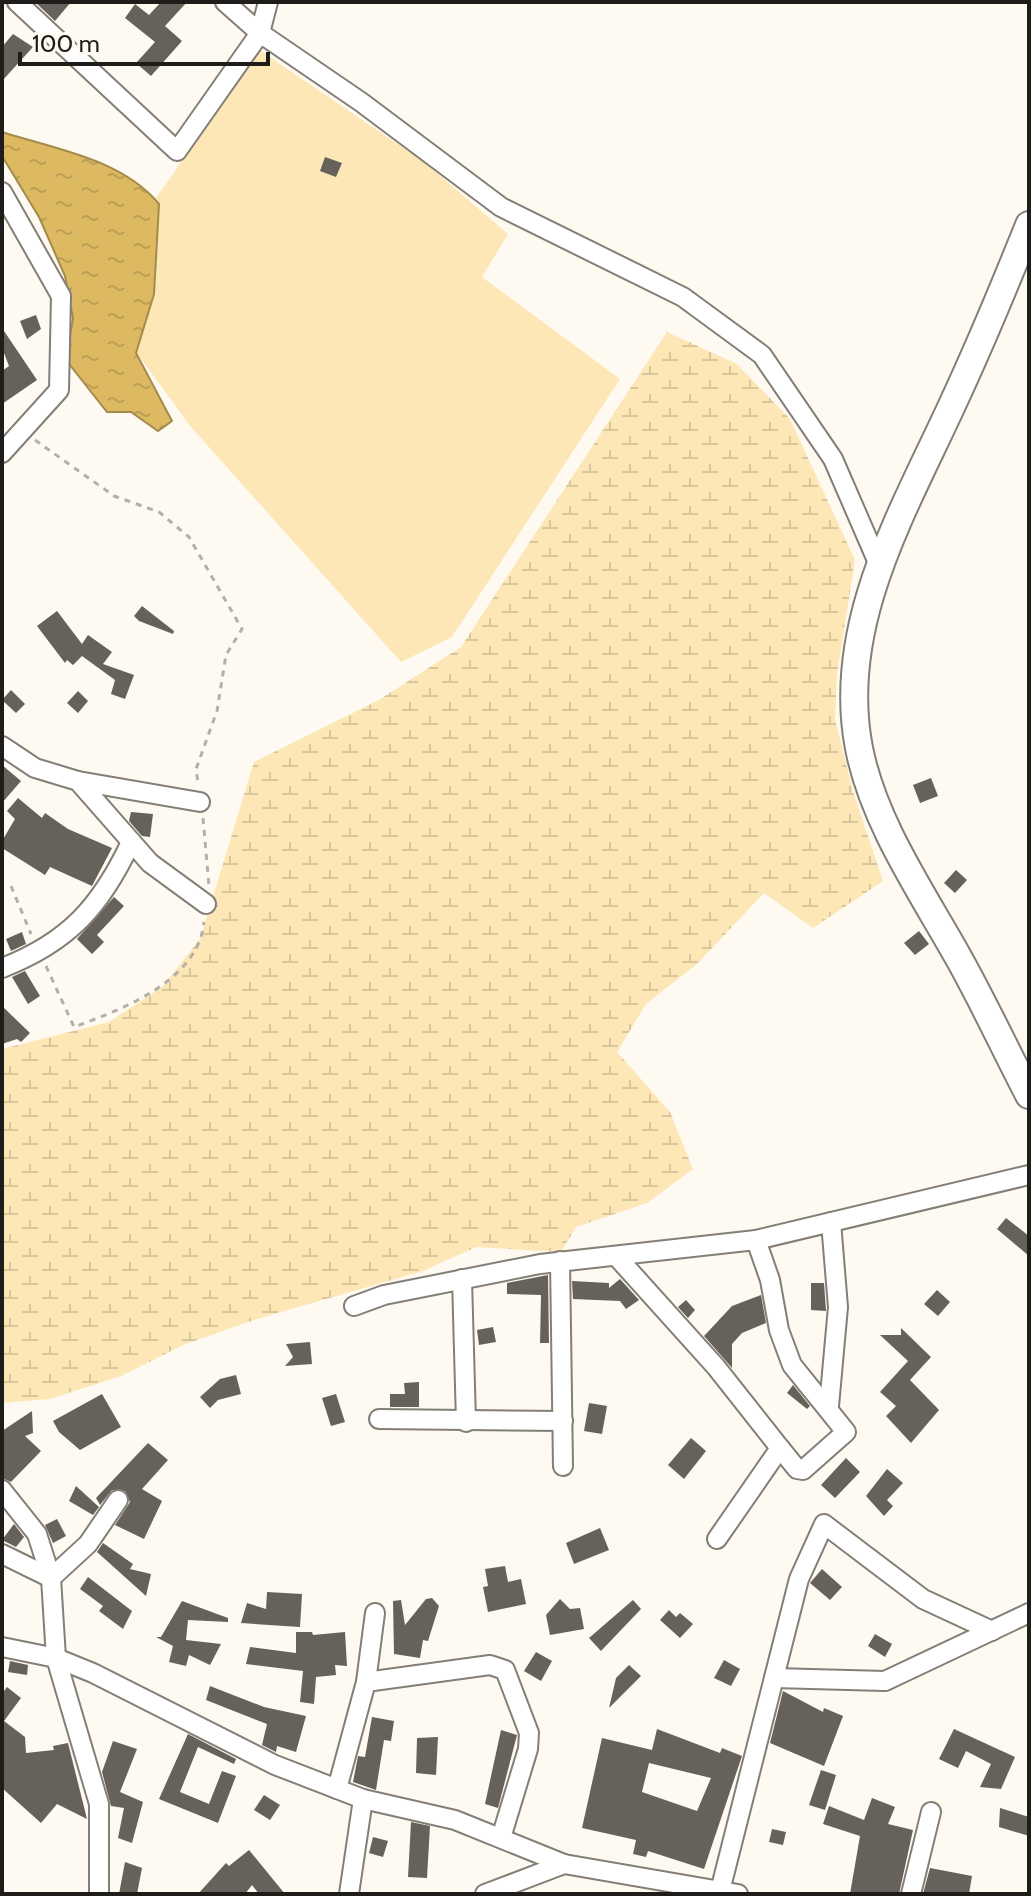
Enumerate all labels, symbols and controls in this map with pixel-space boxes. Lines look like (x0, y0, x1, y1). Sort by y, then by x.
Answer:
scale bar (20, 16, 268, 66)
text: 100 m (32, 29, 100, 58)

